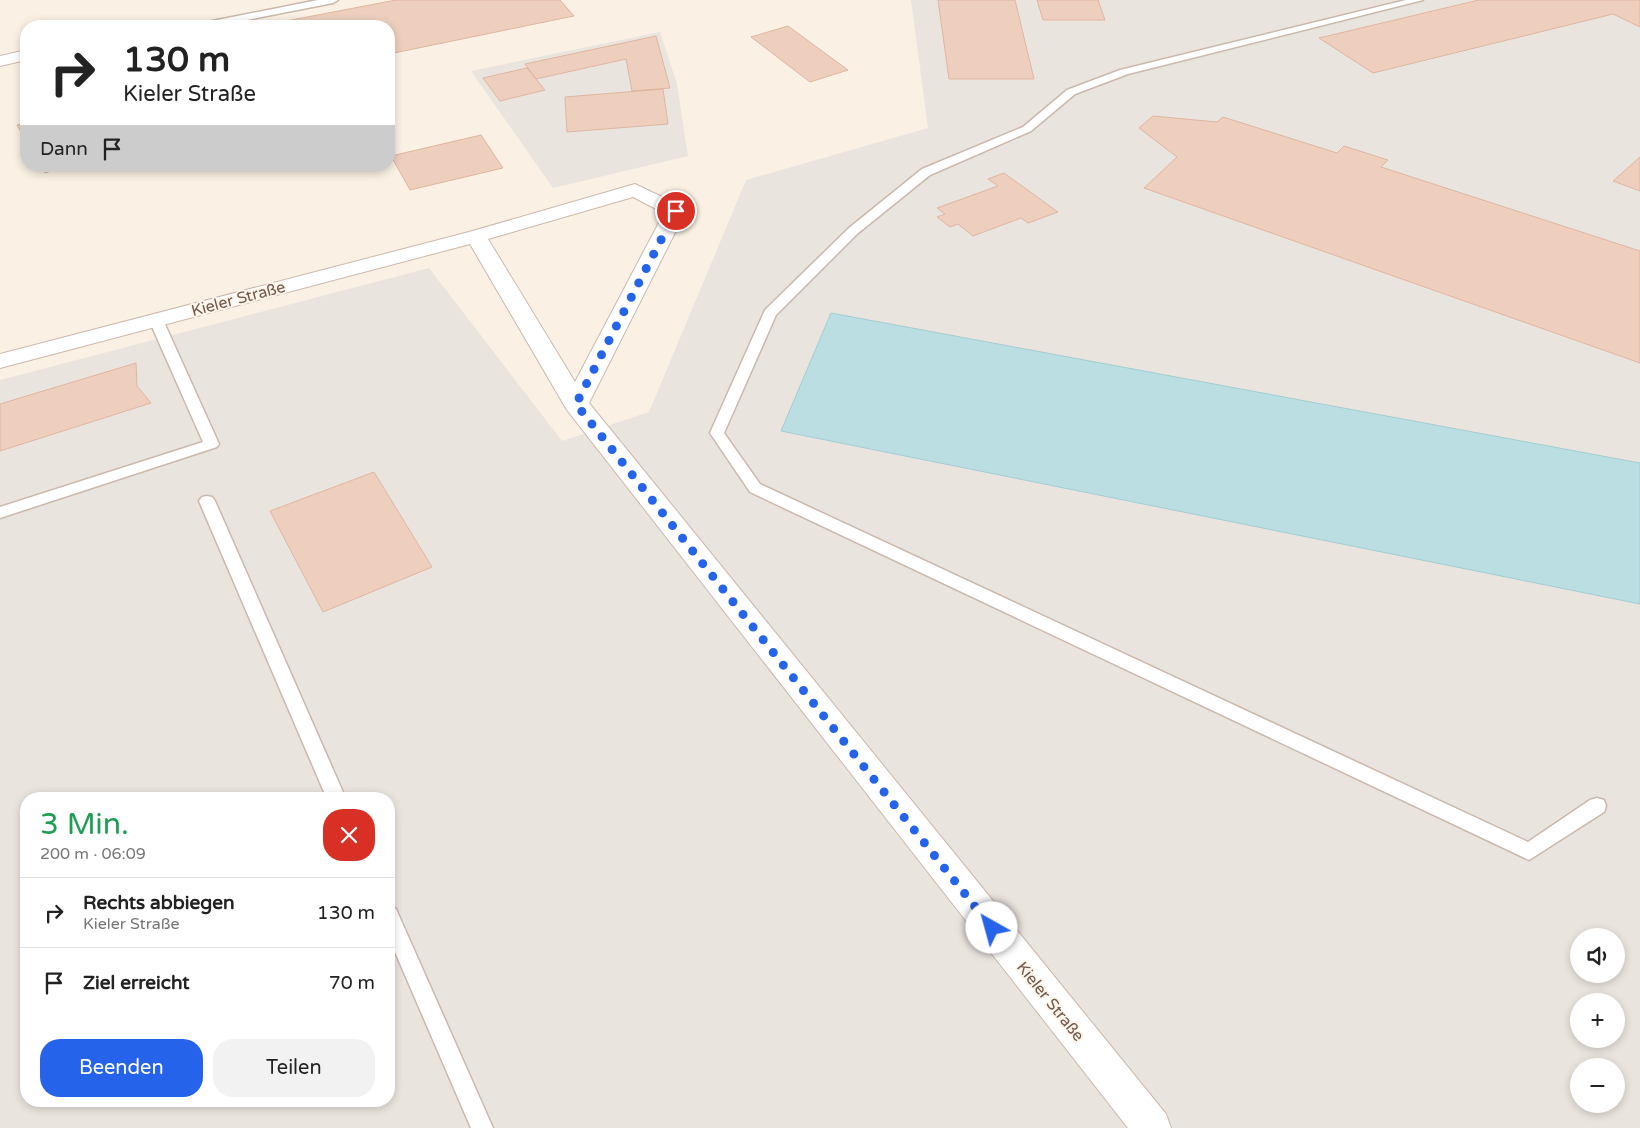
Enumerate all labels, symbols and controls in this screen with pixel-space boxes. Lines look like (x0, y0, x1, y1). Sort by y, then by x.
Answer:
text: 130 m (123, 39, 230, 81)
icon: right (40, 40, 105, 105)
text: Kieler Straße (123, 81, 256, 107)
icon: arrive (98, 135, 126, 163)
text: Dann (40, 138, 88, 160)
pin (655, 190, 697, 232)
icon: arrive (662, 197, 690, 225)
street label: Kieler Straße (189, 277, 288, 321)
text: 3 Min. (40, 806, 129, 843)
button: close (323, 809, 375, 861)
text: 200 m · 06:09 (40, 844, 146, 864)
text: Rechts abbiegen (83, 892, 235, 914)
icon: right (40, 899, 68, 927)
position arrow (965, 901, 1017, 953)
text: 130 m (317, 902, 375, 924)
text: Kieler Straße (83, 914, 180, 934)
map controls (1570, 928, 1625, 1113)
button: sound (1570, 928, 1625, 983)
street label: Kieler Straße (1012, 958, 1088, 1045)
icon: arrive (40, 969, 68, 997)
text: Ziel erreicht (83, 972, 190, 994)
text: 70 m (329, 972, 375, 994)
button: + (1570, 993, 1625, 1048)
button: Beenden (40, 1039, 203, 1097)
button: Teilen (213, 1039, 375, 1097)
button: − (1570, 1058, 1625, 1113)

